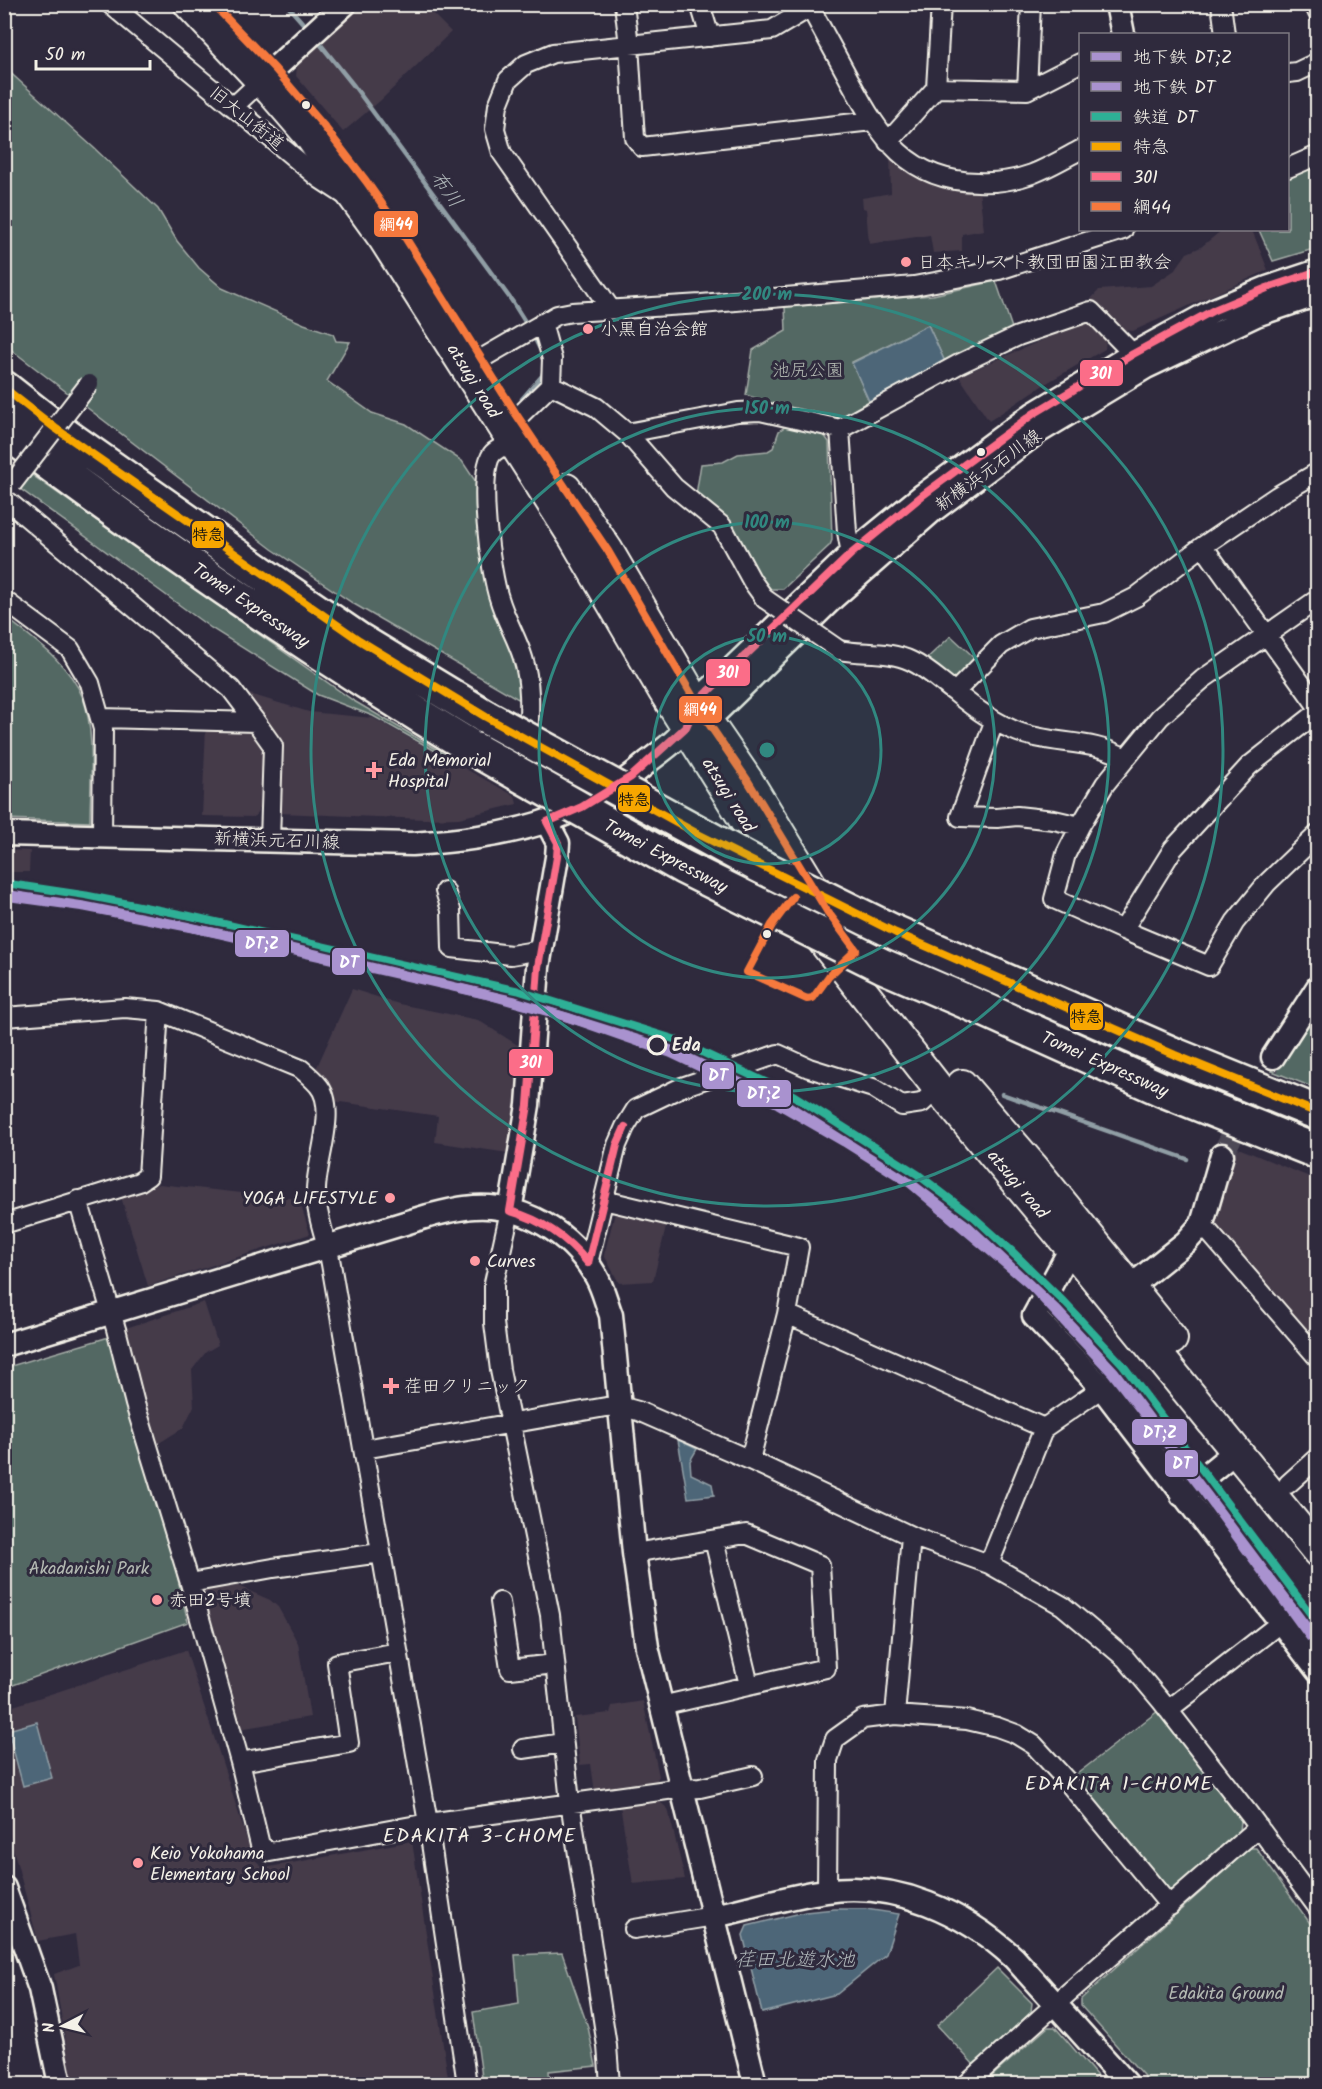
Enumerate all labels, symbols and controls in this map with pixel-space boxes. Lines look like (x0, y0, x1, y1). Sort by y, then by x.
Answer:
scale bar (36, 33, 150, 71)
legend (1079, 33, 1289, 231)
text: 50 m (45, 41, 85, 70)
text: 地下鉄 DT;Z (1133, 44, 1232, 73)
text: 地下鉄 DT (1133, 74, 1217, 103)
street label: 旧大山街道 (202, 80, 290, 159)
unlabelled marker (300, 99, 312, 111)
text: 鉄道 DT (1133, 104, 1199, 133)
text: 特急 (1133, 134, 1169, 163)
text: 301 (1133, 164, 1158, 193)
water label: 布川 (421, 165, 470, 216)
text: 綱44 (1133, 194, 1171, 223)
line badge: 綱44 (373, 210, 419, 238)
text: 綱44 (379, 213, 413, 238)
place label: 日本キリスト教団田園江田教会 (918, 249, 1171, 278)
marker: 日本キリスト教団田園江田教会 (899, 255, 913, 269)
text: 200 m (742, 281, 793, 310)
place label: 小黒自治会館 (600, 316, 708, 345)
marker: 小黒自治会館 (581, 322, 595, 336)
street label: atsugi road (438, 339, 508, 426)
park label: 池尻公園 (772, 357, 844, 386)
line badge: 301 (1079, 359, 1124, 387)
text: 301 (1089, 362, 1112, 387)
text: 150 m (744, 395, 790, 424)
street label: 新横浜元石川線 (929, 422, 1048, 520)
unlabelled marker (975, 446, 987, 458)
text: 100 m (744, 509, 790, 538)
line badge: 特急 (191, 520, 225, 549)
text: 特急 (192, 523, 224, 548)
street label: Tomei Expressway (185, 556, 315, 657)
text: 50 m (746, 623, 787, 652)
line badge: 301 (705, 658, 751, 687)
text: 301 (716, 661, 739, 686)
line badge: 綱44 (678, 695, 723, 724)
text: 綱44 (683, 698, 717, 723)
centre of rings (757, 740, 777, 760)
place label: Eda Memorial Hospital (388, 747, 492, 797)
street label: atsugi road (693, 753, 763, 840)
marker: Eda Memorial Hospital (365, 761, 383, 779)
line badge: 特急 (617, 784, 651, 813)
text: 特急 (618, 788, 650, 813)
street label: Tomei Expressway (598, 812, 733, 903)
street label: 新横浜元石川線 (213, 825, 340, 858)
unlabelled marker (761, 928, 773, 940)
line badge: DT;Z (234, 929, 290, 958)
text: DT;Z (245, 932, 279, 957)
line badge: DT (331, 947, 366, 976)
text: DT (339, 951, 360, 976)
line badge: 特急 (1069, 1002, 1104, 1031)
text: 特急 (1070, 1005, 1102, 1030)
street label: Tomei Expressway (1036, 1024, 1173, 1107)
place label: Eda (672, 1032, 701, 1061)
marker: Eda (647, 1035, 667, 1055)
line badge: 301 (508, 1048, 554, 1077)
text: 301 (519, 1051, 542, 1076)
line badge: DT (701, 1061, 735, 1090)
text: DT (708, 1064, 729, 1089)
line badge: DT;Z (736, 1079, 792, 1108)
text: DT;Z (747, 1082, 781, 1107)
street label: atsugi road (979, 1144, 1055, 1227)
place label: YOGA LIFESTYLE (242, 1185, 378, 1214)
marker: YOGA LIFESTYLE (383, 1191, 397, 1205)
place label: Curves (487, 1248, 536, 1277)
marker: Curves (468, 1254, 482, 1268)
place label: 荏田クリニック (404, 1373, 530, 1402)
marker: 荏田クリニック (382, 1377, 400, 1395)
line badge: DT;Z (1131, 1418, 1188, 1446)
text: DT;Z (1143, 1421, 1177, 1446)
line badge: DT (1164, 1449, 1199, 1478)
text: DT (1172, 1452, 1193, 1477)
park label: Akadanishi Park (29, 1555, 150, 1584)
place label: 赤田2号墳 (169, 1587, 251, 1616)
marker: 赤田2号墳 (150, 1593, 164, 1607)
district label: EDAKITA 1-CHOME (1025, 1769, 1213, 1801)
district label: EDAKITA 3-CHOME (383, 1821, 577, 1853)
place label: Keio Yokohama Elementary School (150, 1840, 291, 1890)
marker: Keio Yokohama Elementary School (131, 1856, 145, 1870)
water label: 荏田北遊水池 (735, 1945, 856, 1977)
park label: Edakita Ground (1168, 1980, 1285, 2009)
north arrow (33, 1996, 93, 2056)
text: N (37, 2021, 63, 2034)

